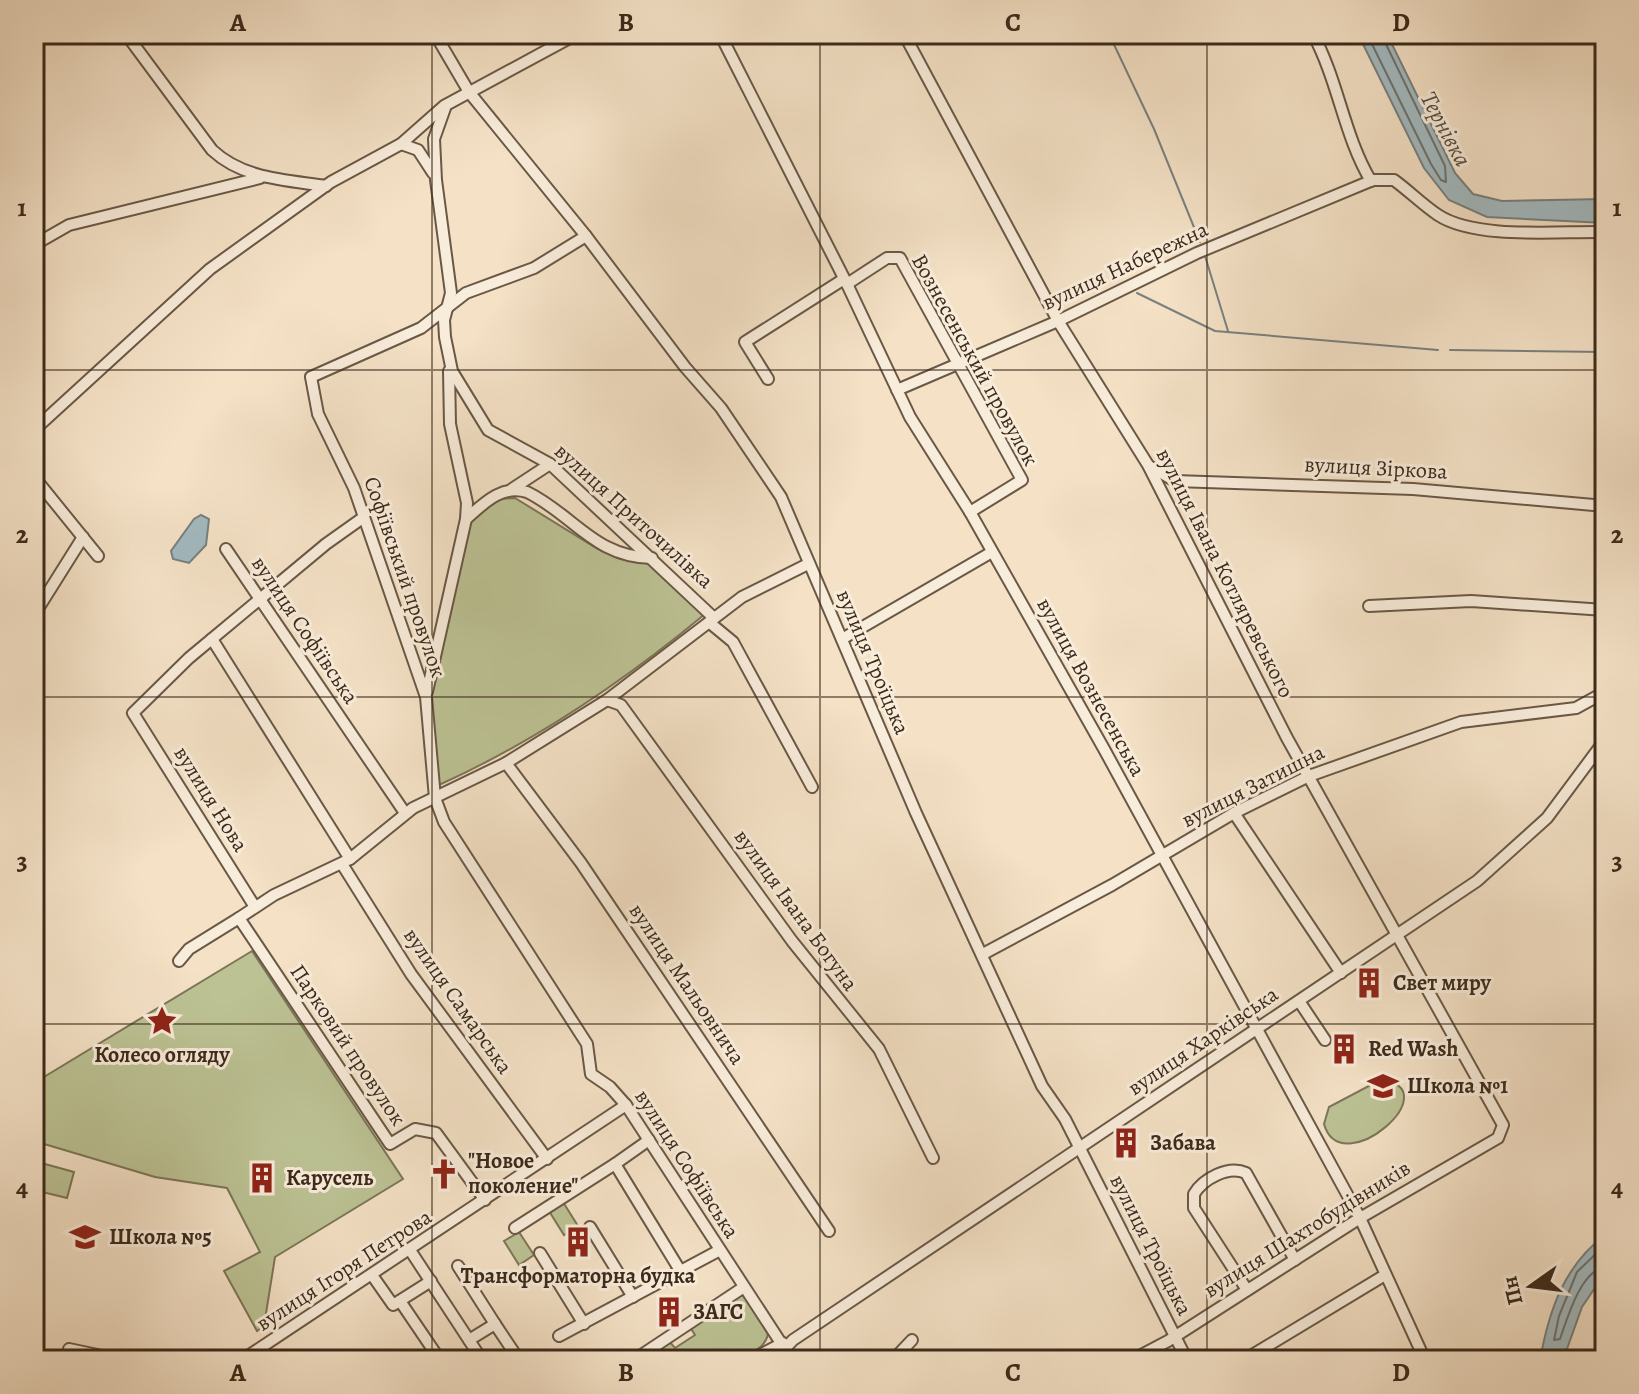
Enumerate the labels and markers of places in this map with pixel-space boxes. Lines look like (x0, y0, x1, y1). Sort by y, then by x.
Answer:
building icon: Свет миру (1352, 966, 1386, 1000)
place label: Свет миру (1393, 968, 1491, 998)
place icon: Колесо огляду (145, 1004, 179, 1038)
building icon: Red Wash (1327, 1032, 1361, 1066)
place label: Red Wash (1368, 1034, 1458, 1064)
place label: Колесо огляду (94, 1040, 230, 1070)
school or university icon: Школа №1 (1366, 1069, 1400, 1103)
place label: Школа №1 (1407, 1071, 1508, 1101)
building icon: Забава (1109, 1126, 1143, 1160)
place label: Забава (1150, 1128, 1216, 1158)
place label: "Новое поколение" (468, 1146, 578, 1201)
church icon: "Новое поколение" (427, 1157, 461, 1191)
building icon: Карусель (245, 1161, 279, 1195)
place label: Карусель (286, 1163, 373, 1193)
school or university icon: Школа №5 (68, 1220, 102, 1254)
place label: Школа №5 (109, 1222, 212, 1252)
building icon: Трансформаторна будка (561, 1225, 595, 1259)
place label: Трансформаторна будка (461, 1261, 696, 1291)
building icon: ЗАГС (652, 1295, 686, 1329)
place label: ЗАГС (693, 1297, 743, 1327)

